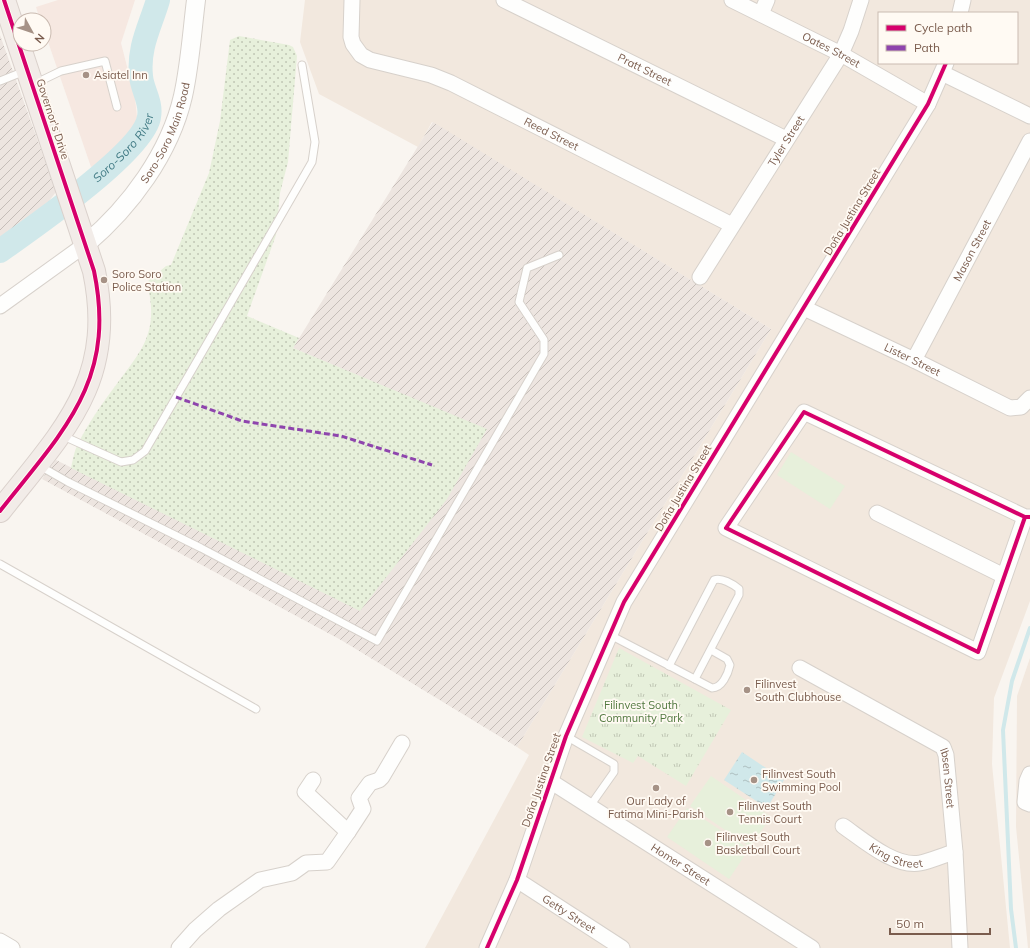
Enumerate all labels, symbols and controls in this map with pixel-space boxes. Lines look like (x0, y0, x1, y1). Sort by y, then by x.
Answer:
north arrow (12, 12, 52, 52)
legend (878, 12, 1018, 64)
text: Cycle path (914, 20, 972, 35)
street label: Oates Street (800, 29, 863, 71)
text: N (32, 31, 48, 46)
text: Path (914, 40, 940, 55)
street label: Pratt Street (615, 50, 674, 89)
place label: Asiatel Inn (94, 68, 148, 82)
marker: Asiatel Inn (81, 70, 91, 80)
street label: Governor's Drive (33, 77, 73, 161)
street label: Soro-Soro Main Road (137, 81, 193, 186)
water label: Soro-Soro River (90, 112, 157, 185)
street label: Tyler Street (765, 113, 807, 169)
street label: Reed Street (522, 114, 581, 153)
street label: Doña Justina Street (821, 166, 883, 258)
street label: Mason Street (950, 217, 994, 284)
place label: Soro Soro Police Station (112, 267, 181, 294)
marker: Soro Soro Police Station (99, 275, 109, 285)
street label: Lister Street (882, 340, 943, 379)
street label: Doña Justina Street (652, 442, 714, 534)
place label: Filinvest South Clubhouse (755, 677, 841, 704)
marker: Filinvest South Clubhouse (742, 685, 752, 695)
park label: Filinvest South Community Park (599, 698, 683, 725)
street label: Doña Justina Street (518, 731, 564, 829)
street label: Ibsen Street (937, 746, 958, 809)
place label: Filinvest South Swimming Pool (762, 767, 841, 794)
marker: Filinvest South Swimming Pool (749, 775, 759, 785)
marker: Our Lady of Fatima Mini-Parish (651, 783, 661, 793)
place label: Our Lady of Fatima Mini-Parish (608, 794, 704, 821)
place label: Filinvest South Tennis Court (738, 799, 812, 826)
marker: Filinvest South Tennis Court (725, 807, 735, 817)
place label: Filinvest South Basketball Court (716, 830, 800, 857)
marker: Filinvest South Basketball Court (703, 838, 713, 848)
street label: Homer Street (648, 840, 713, 888)
street label: King Street (867, 840, 924, 871)
street label: Getty Street (540, 891, 599, 936)
scale bar (890, 910, 990, 936)
text: 50 m (896, 916, 924, 931)

